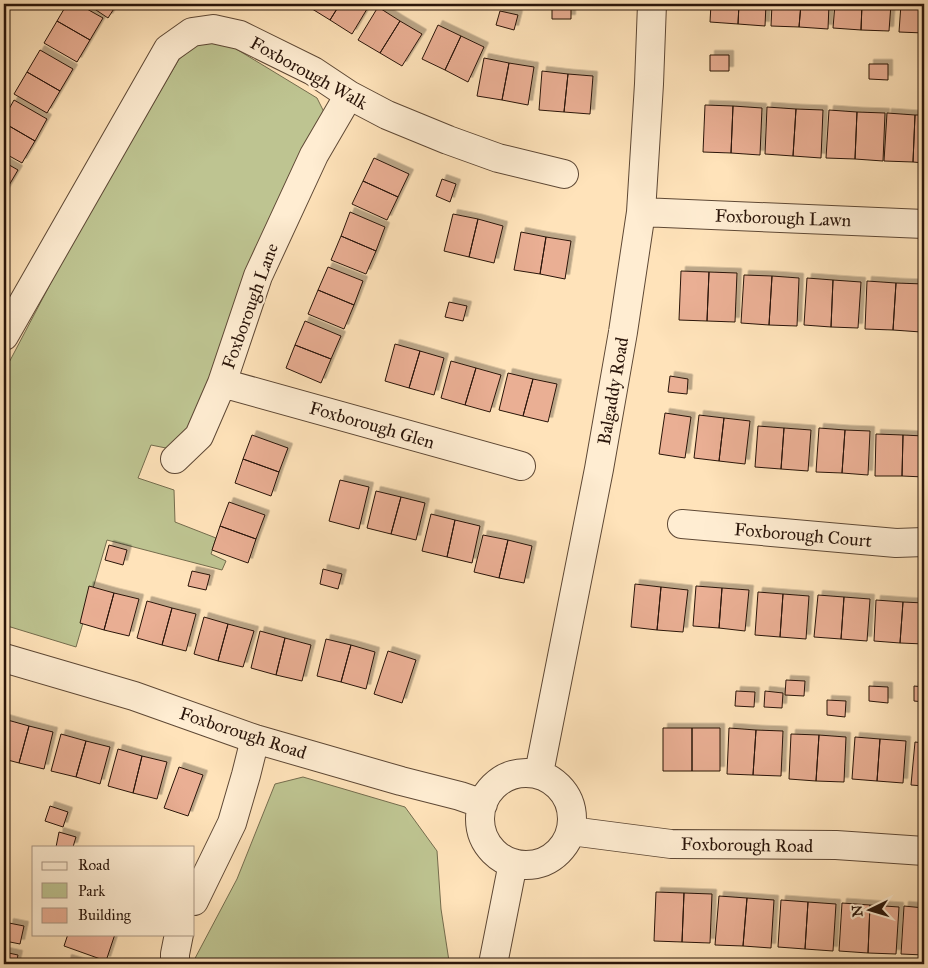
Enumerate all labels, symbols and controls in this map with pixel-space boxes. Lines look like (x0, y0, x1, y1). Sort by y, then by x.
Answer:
street label: Foxborough Walk (246, 32, 372, 116)
street label: Foxborough Lawn (714, 205, 852, 232)
street label: Foxborough Lane (217, 240, 284, 372)
street label: Balgaddy Road (593, 335, 634, 447)
street label: Foxborough Glen (307, 397, 437, 454)
street label: Foxborough Court (733, 518, 873, 553)
street label: Foxborough Road (176, 702, 309, 765)
street label: Foxborough Road (681, 833, 813, 858)
legend (32, 846, 195, 936)
text: Road (78, 856, 110, 874)
text: Park (78, 882, 105, 900)
north arrow (846, 886, 896, 936)
text: N (849, 904, 867, 918)
text: Building (78, 906, 132, 924)

